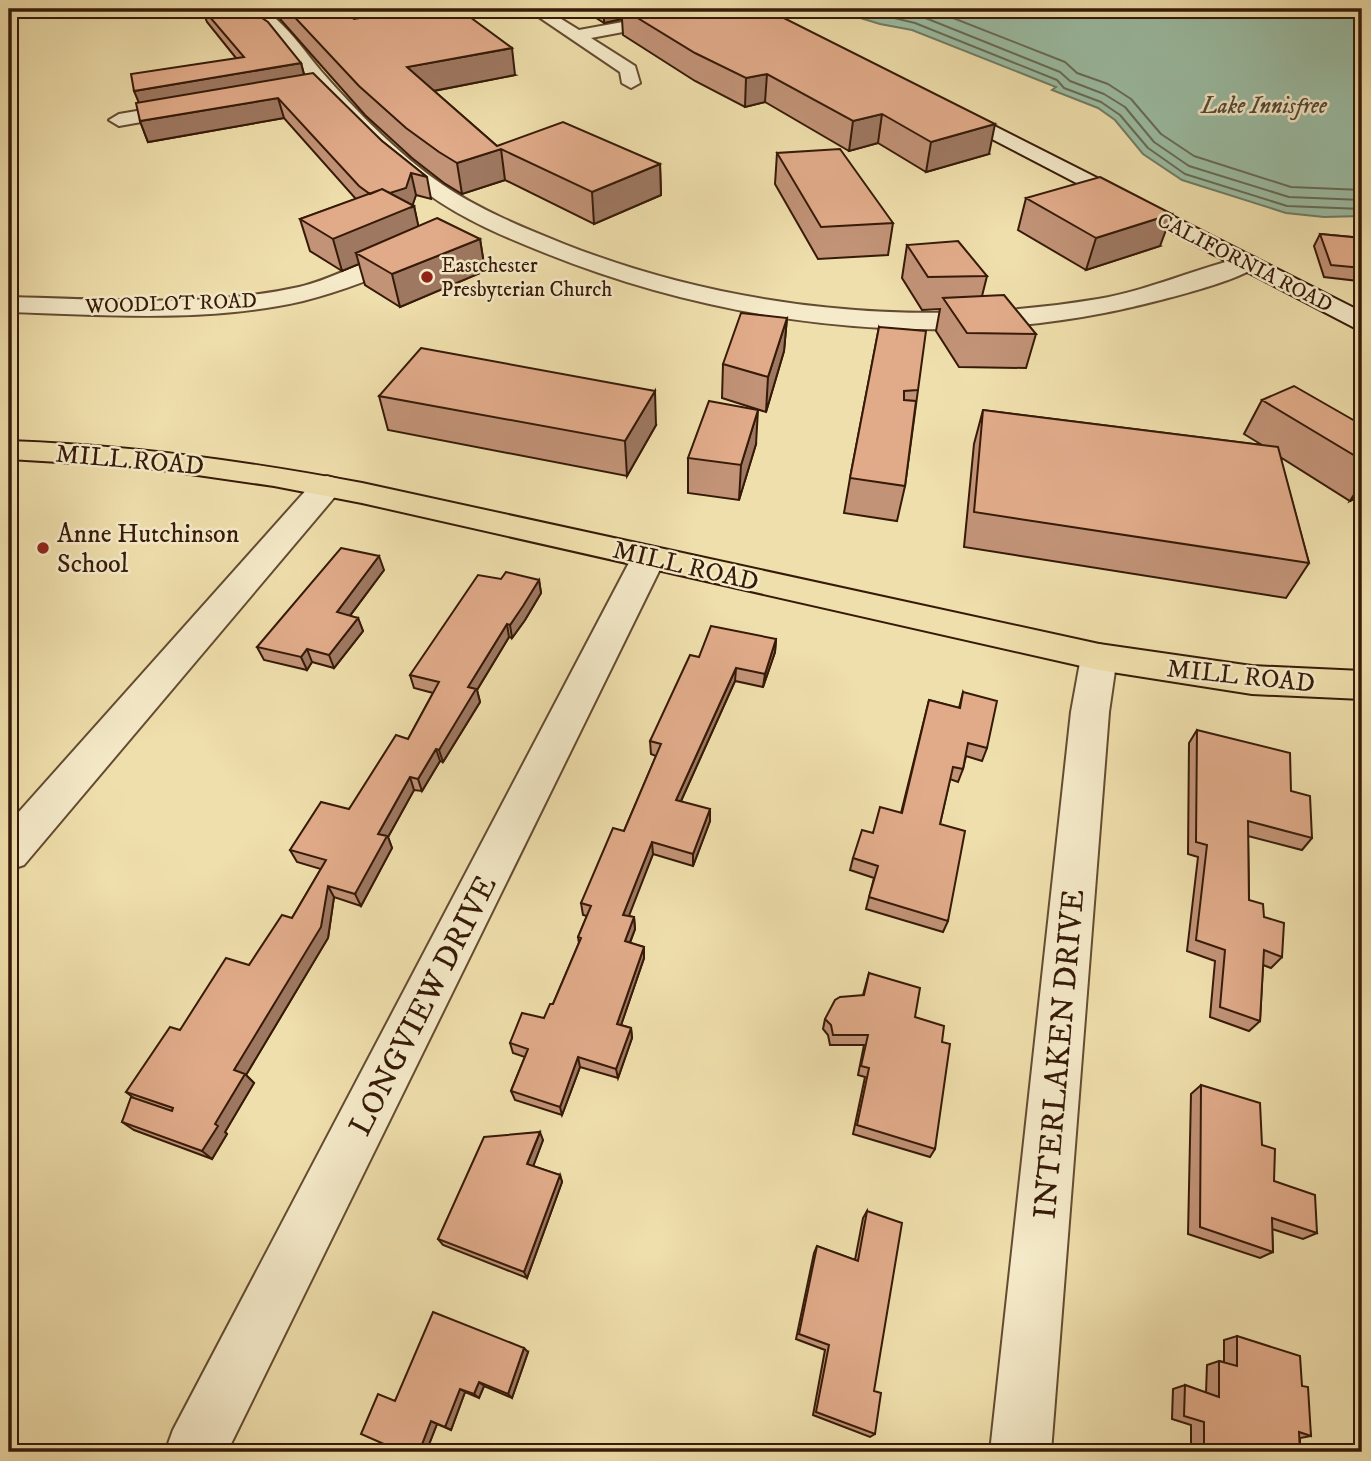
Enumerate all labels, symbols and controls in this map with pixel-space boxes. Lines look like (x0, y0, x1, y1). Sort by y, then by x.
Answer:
water label: Lake Innisfree (1199, 92, 1328, 121)
street label: CALIFORNIA ROAD (1152, 207, 1337, 318)
place label: Eastchester Presbyterian Church (441, 253, 612, 303)
marker: Eastchester Presbyterian Church (419, 269, 435, 285)
street label: WOODLOT ROAD (84, 288, 257, 320)
street label: MILL ROAD (54, 438, 205, 483)
place label: Anne Hutchinson School (57, 518, 240, 581)
street label: MILL ROAD (609, 534, 762, 599)
marker: Anne Hutchinson School (35, 540, 51, 556)
street label: MILL ROAD (1165, 652, 1317, 701)
street label: LONGVIEW DRIVE (341, 869, 507, 1143)
street label: INTERLAKEN DRIVE (1026, 888, 1094, 1221)

